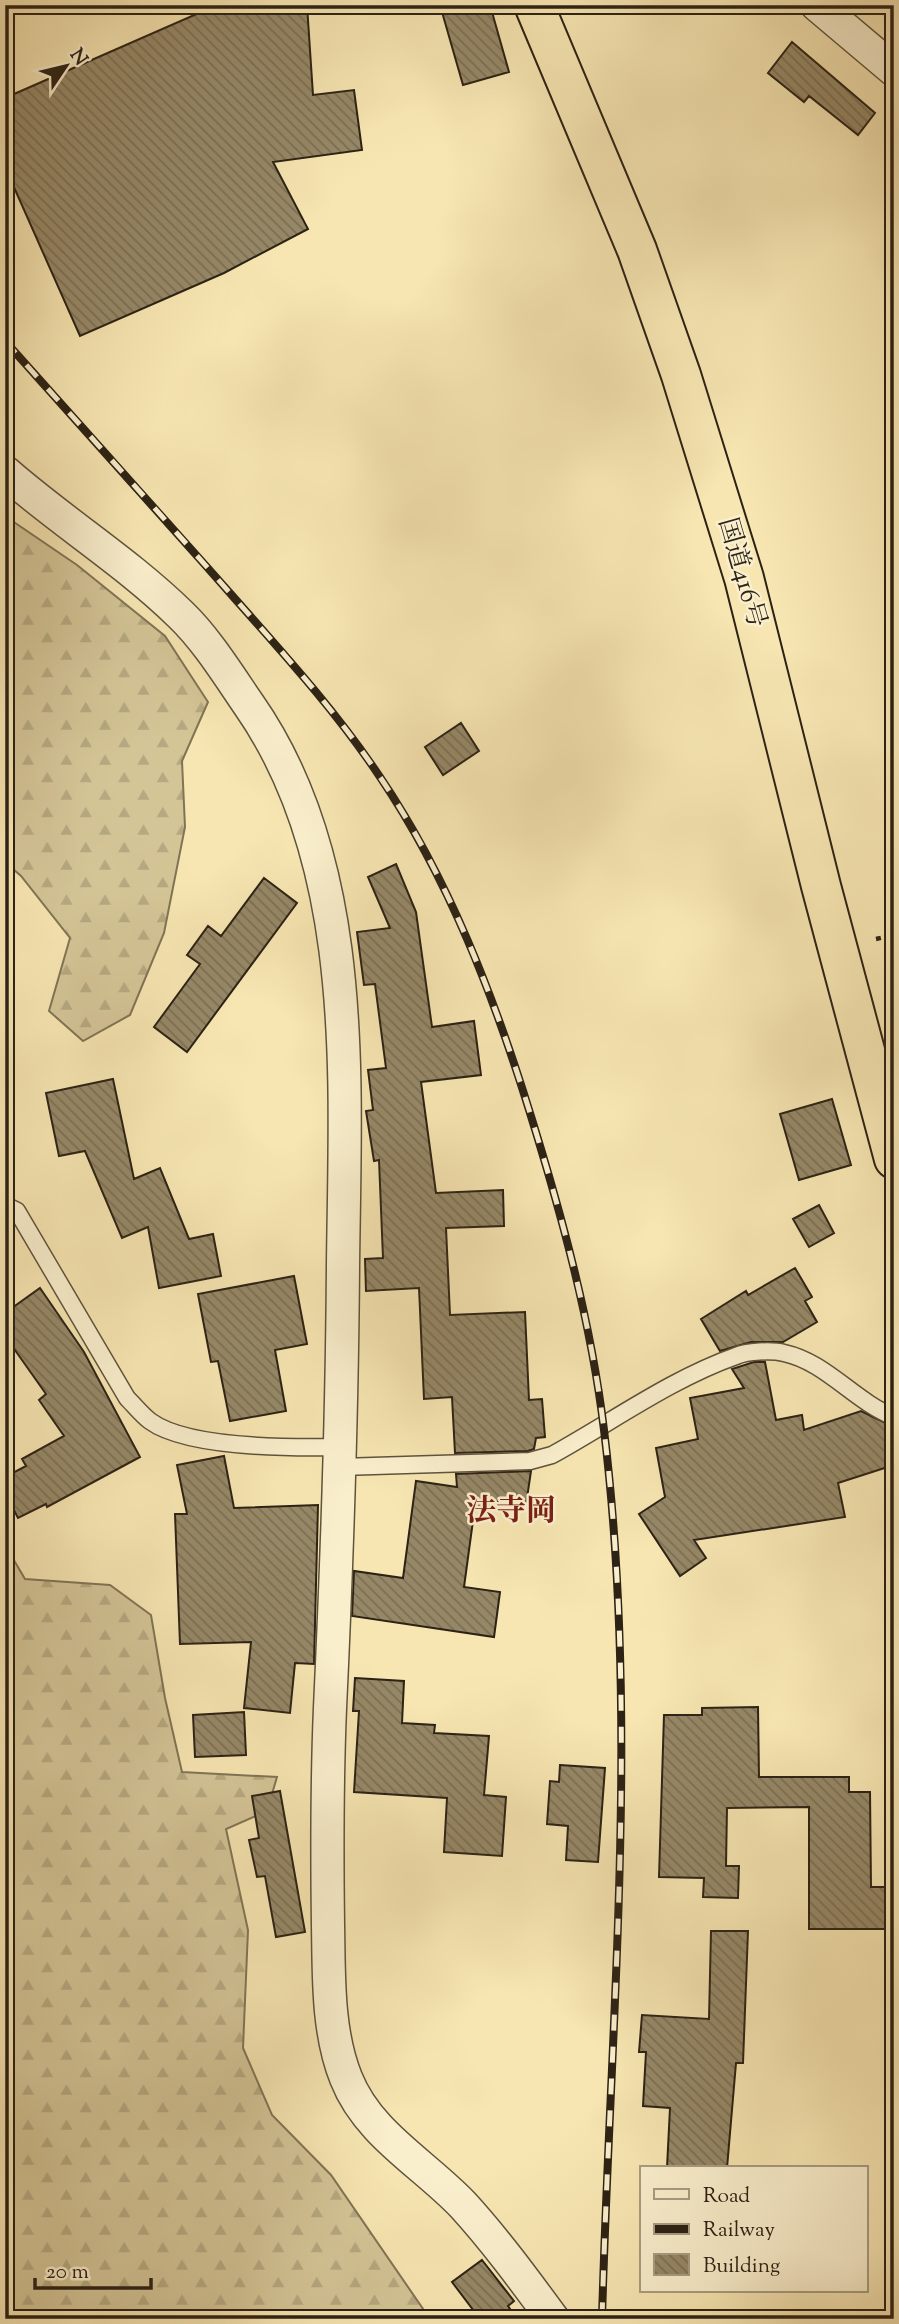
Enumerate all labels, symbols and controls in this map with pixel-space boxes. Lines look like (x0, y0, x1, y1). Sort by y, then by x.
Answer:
north arrow (32, 32, 102, 102)
text: N (62, 44, 93, 72)
street label: 国道416号 (708, 514, 774, 632)
district label: 法寺岡 (466, 1491, 556, 1534)
legend (640, 2166, 867, 2292)
text: Road (703, 2182, 750, 2212)
text: Railway (703, 2216, 775, 2246)
scale bar (35, 2247, 150, 2291)
text: Building (703, 2252, 780, 2282)
text: 20 m (46, 2258, 89, 2288)

